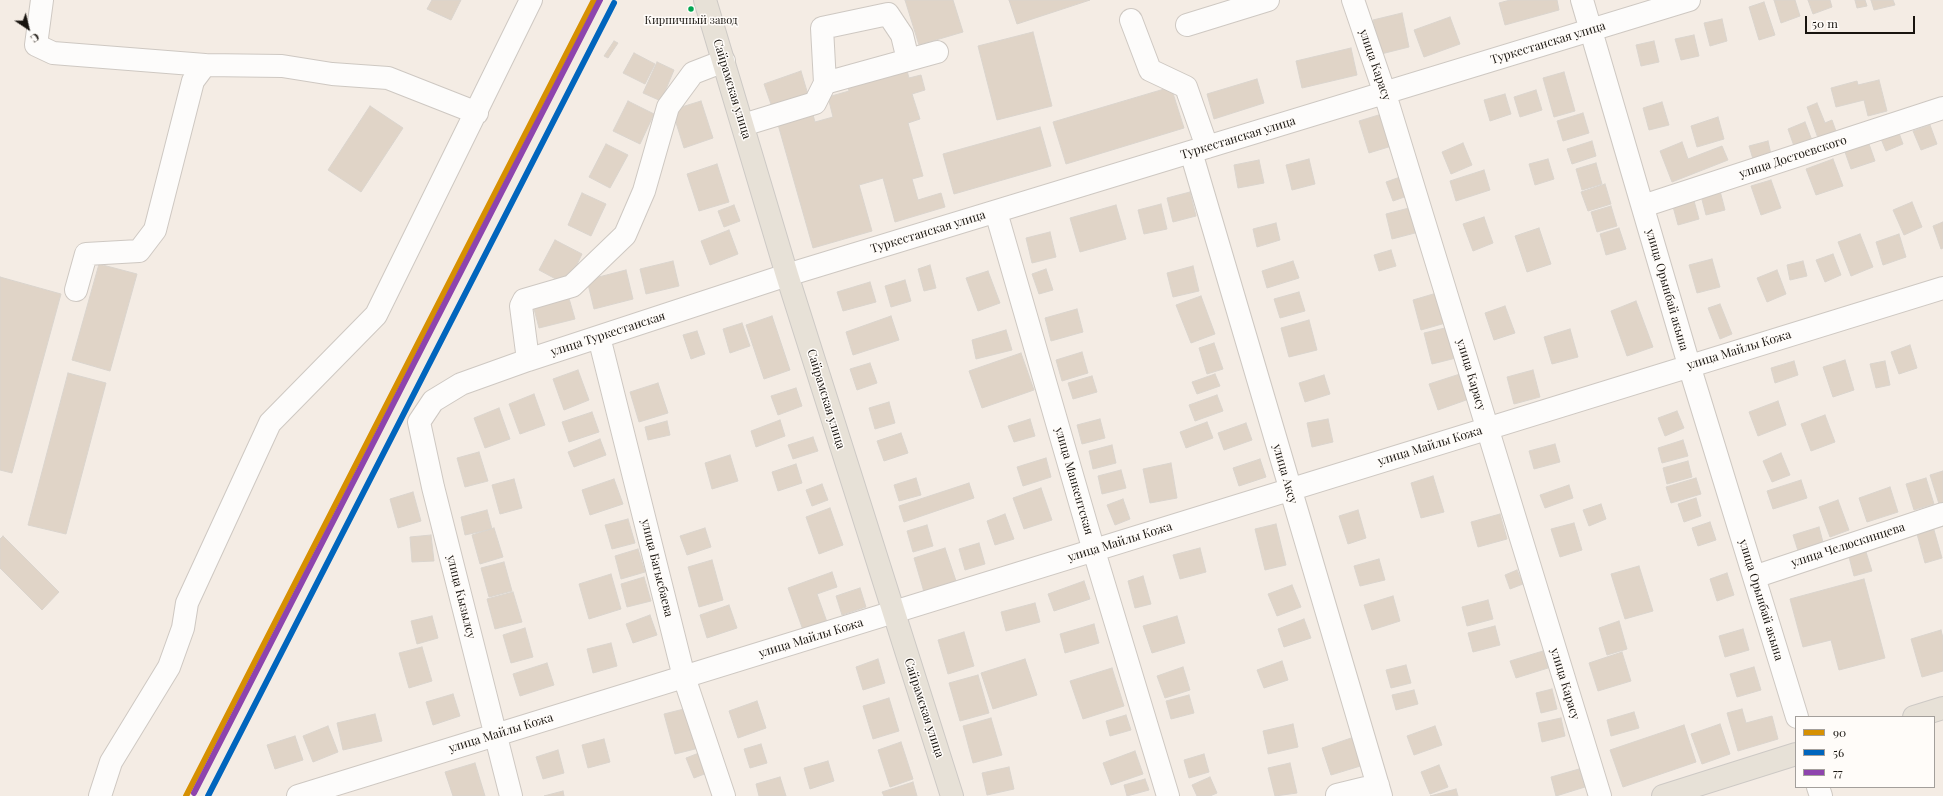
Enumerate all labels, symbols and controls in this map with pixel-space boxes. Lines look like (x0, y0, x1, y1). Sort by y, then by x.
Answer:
marker: Кирпичный завод (686, 4, 696, 14)
north arrow (8, 8, 48, 48)
scale bar (1807, 8, 1917, 34)
place label: Кирпичный завод (645, 14, 737, 28)
text: 50 m (1812, 15, 1838, 31)
street label: Туркестанская улица (1489, 19, 1607, 67)
street label: улица Карасу (1356, 28, 1394, 102)
text: С (28, 30, 43, 47)
street label: Сайрамская улица (710, 37, 754, 141)
street label: Туркестанская улица (1179, 114, 1297, 162)
street label: улица Достоевского (1737, 133, 1849, 181)
street label: Туркестанская улица (869, 208, 987, 256)
street label: улица Орынбай акына (1643, 227, 1691, 353)
street label: улица Туркестанская (549, 309, 667, 359)
street label: улица Майлы Кожа (1685, 327, 1793, 373)
street label: улица Карасу (1453, 337, 1489, 413)
street label: Сайрамская улица (804, 347, 848, 451)
street label: улица Майлы Кожа (1376, 423, 1484, 469)
street label: улица Манкентская (1052, 426, 1096, 536)
street label: улица Аксу (1270, 442, 1300, 506)
street label: улица Багысбаева (638, 518, 676, 618)
street label: улица Майлы Кожа (1066, 519, 1174, 565)
street label: улица Челюскинцева (1789, 520, 1907, 570)
street label: улица Орынбай акына (1736, 538, 1786, 662)
street label: улица Кызылсу (444, 554, 478, 640)
street label: улица Майлы Кожа (757, 615, 865, 661)
street label: улица Карасу (1547, 646, 1583, 722)
street label: Сайрамская улица (901, 656, 947, 760)
street label: улица Майлы Кожа (447, 710, 555, 756)
legend (1795, 716, 1935, 788)
text: 90 (1833, 724, 1846, 740)
text: 56 (1833, 744, 1844, 760)
text: 77 (1833, 764, 1843, 780)

